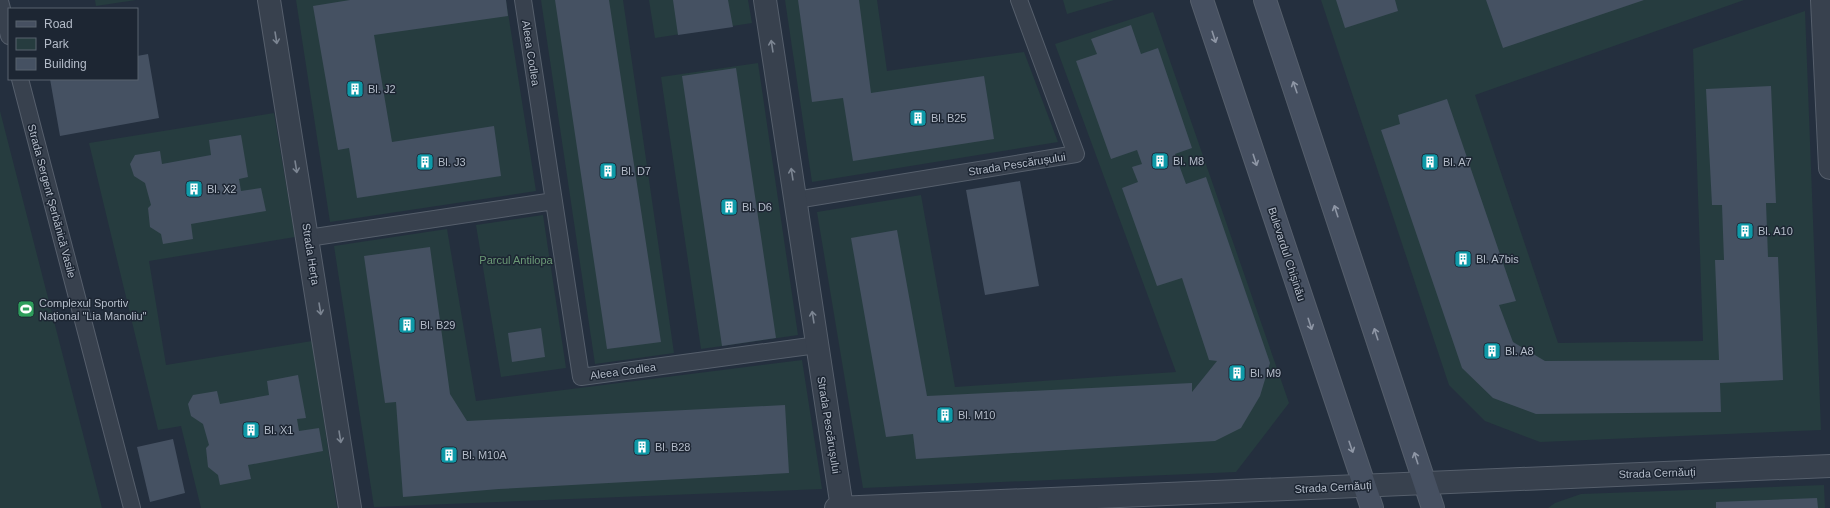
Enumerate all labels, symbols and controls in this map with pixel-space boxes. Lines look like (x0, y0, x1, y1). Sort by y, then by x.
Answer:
legend (8, 8, 138, 80)
text: Road (44, 17, 73, 31)
street label: Aleea Codlea (520, 19, 542, 87)
one-way arrow (1211, 31, 1219, 43)
one-way arrow (272, 32, 280, 45)
text: Park (44, 37, 70, 51)
one-way arrow (768, 40, 776, 53)
text: Building (44, 57, 87, 71)
building icon: Bl. J2 (345, 79, 365, 99)
one-way arrow (1291, 81, 1298, 94)
place label: Bl. J2 (368, 83, 396, 95)
building icon: Bl. B25 (908, 108, 928, 128)
place label: Bl. B25 (931, 112, 966, 124)
street label: Strada Sergent Șerbănică Vasile (26, 123, 78, 279)
street label: Strada Pescărușului (967, 150, 1067, 178)
building icon: Bl. M8 (1150, 151, 1170, 171)
building icon: Bl. J3 (415, 152, 435, 172)
building icon: Bl. A7 (1420, 152, 1440, 172)
one-way arrow (1252, 154, 1260, 166)
place label: Bl. M8 (1173, 155, 1204, 167)
place label: Bl. J3 (438, 156, 466, 168)
place label: Bl. A7 (1443, 156, 1472, 168)
one-way arrow (293, 160, 301, 173)
building icon: Bl. D7 (598, 161, 618, 181)
place label: Bl. D7 (621, 165, 651, 177)
one-way arrow (788, 168, 796, 181)
building icon: Bl. X2 (184, 179, 204, 199)
place label: Bl. X2 (207, 183, 236, 195)
building icon: Bl. D6 (719, 197, 739, 217)
place label: Bl. D6 (742, 201, 772, 213)
one-way arrow (1332, 204, 1339, 217)
street label: Bulevardul Chișinău (1266, 206, 1308, 302)
building icon: Bl. A10 (1735, 221, 1755, 241)
street label: Strada Herța (300, 222, 322, 287)
place label: Bl. A10 (1758, 225, 1793, 237)
building icon: Bl. A7bis (1453, 249, 1473, 269)
place label: Bl. A7bis (1476, 253, 1519, 265)
park label: Parcul Antilopa (479, 254, 554, 266)
place label: Complexul Sportiv Național "Lia Manoliu" (39, 297, 147, 322)
sports icon: Complexul Sportiv Național "Lia Manoliu" (16, 299, 36, 319)
one-way arrow (316, 302, 324, 315)
one-way arrow (809, 311, 817, 324)
building icon: Bl. B29 (397, 315, 417, 335)
one-way arrow (1306, 317, 1314, 329)
place label: Bl. B29 (420, 319, 455, 331)
one-way arrow (1372, 328, 1379, 341)
building icon: Bl. A8 (1482, 341, 1502, 361)
place label: Bl. A8 (1505, 345, 1534, 357)
street label: Aleea Codlea (589, 360, 657, 382)
building icon: Bl. M9 (1227, 363, 1247, 383)
place label: Bl. M9 (1250, 367, 1281, 379)
street label: Strada Pescărușului (815, 375, 843, 475)
building icon: Bl. M10 (935, 405, 955, 425)
place label: Bl. M10 (958, 409, 995, 421)
building icon: Bl. X1 (241, 420, 261, 440)
place label: Bl. X1 (264, 424, 293, 436)
one-way arrow (336, 430, 344, 443)
building icon: Bl. B28 (632, 437, 652, 457)
one-way arrow (1348, 440, 1355, 453)
place label: Bl. B28 (655, 441, 690, 453)
building icon: Bl. M10A (439, 445, 459, 465)
place label: Bl. M10A (462, 449, 507, 461)
one-way arrow (1412, 451, 1419, 464)
street label: Strada Cernăuți (1618, 466, 1696, 480)
street label: Strada Cernăuți (1294, 479, 1372, 495)

